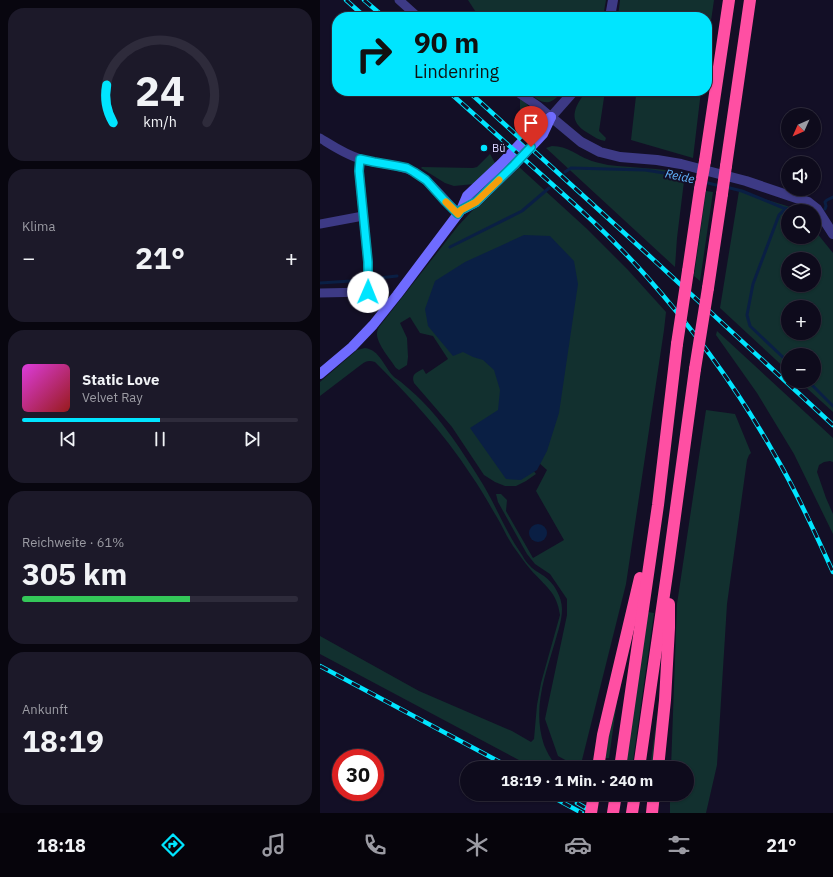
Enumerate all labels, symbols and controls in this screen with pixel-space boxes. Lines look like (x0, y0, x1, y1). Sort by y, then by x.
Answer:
text: 90 m (414, 24, 479, 61)
icon: right (348, 28, 400, 80)
text: Lindenring (414, 60, 499, 83)
text: 24 (135, 62, 185, 116)
pin (514, 106, 548, 147)
north arrow (781, 108, 821, 148)
map controls (781, 108, 821, 388)
text: km/h (143, 111, 177, 130)
icon: arrive (520, 112, 542, 134)
place label: Bü (492, 141, 505, 155)
marker: Bü (479, 143, 489, 153)
button: sound (781, 156, 821, 196)
water label: Reide (664, 166, 696, 186)
button: search (781, 204, 821, 244)
text: Klima (22, 218, 55, 235)
text: 21° (135, 238, 185, 277)
text: − (22, 243, 35, 272)
text: + (285, 243, 298, 272)
button: layers (781, 252, 821, 292)
position arrow (347, 271, 389, 313)
button: + (781, 300, 821, 340)
button: − (781, 348, 821, 388)
text: Static Love (82, 370, 159, 389)
text: Velvet Ray (82, 389, 143, 406)
icon: previous (57, 428, 79, 450)
icon: pause (149, 428, 171, 450)
icon: next (241, 428, 263, 450)
text: Reichweite · 61% (22, 534, 124, 551)
text: 305 km (22, 554, 127, 593)
text: Ankunft (22, 701, 68, 718)
text: 18:19 (22, 721, 104, 760)
speed limit sign: 30 (332, 749, 384, 801)
text: 18:19 · 1 Min. · 240 m (501, 771, 653, 790)
icon: directions (159, 831, 187, 859)
icon: music (260, 831, 288, 859)
icon: phone (361, 831, 389, 859)
icon: climate (463, 831, 491, 859)
icon: car (564, 831, 592, 859)
icon: filters (665, 831, 693, 859)
text: 18:18 (37, 834, 86, 857)
text: 21° (766, 834, 796, 857)

